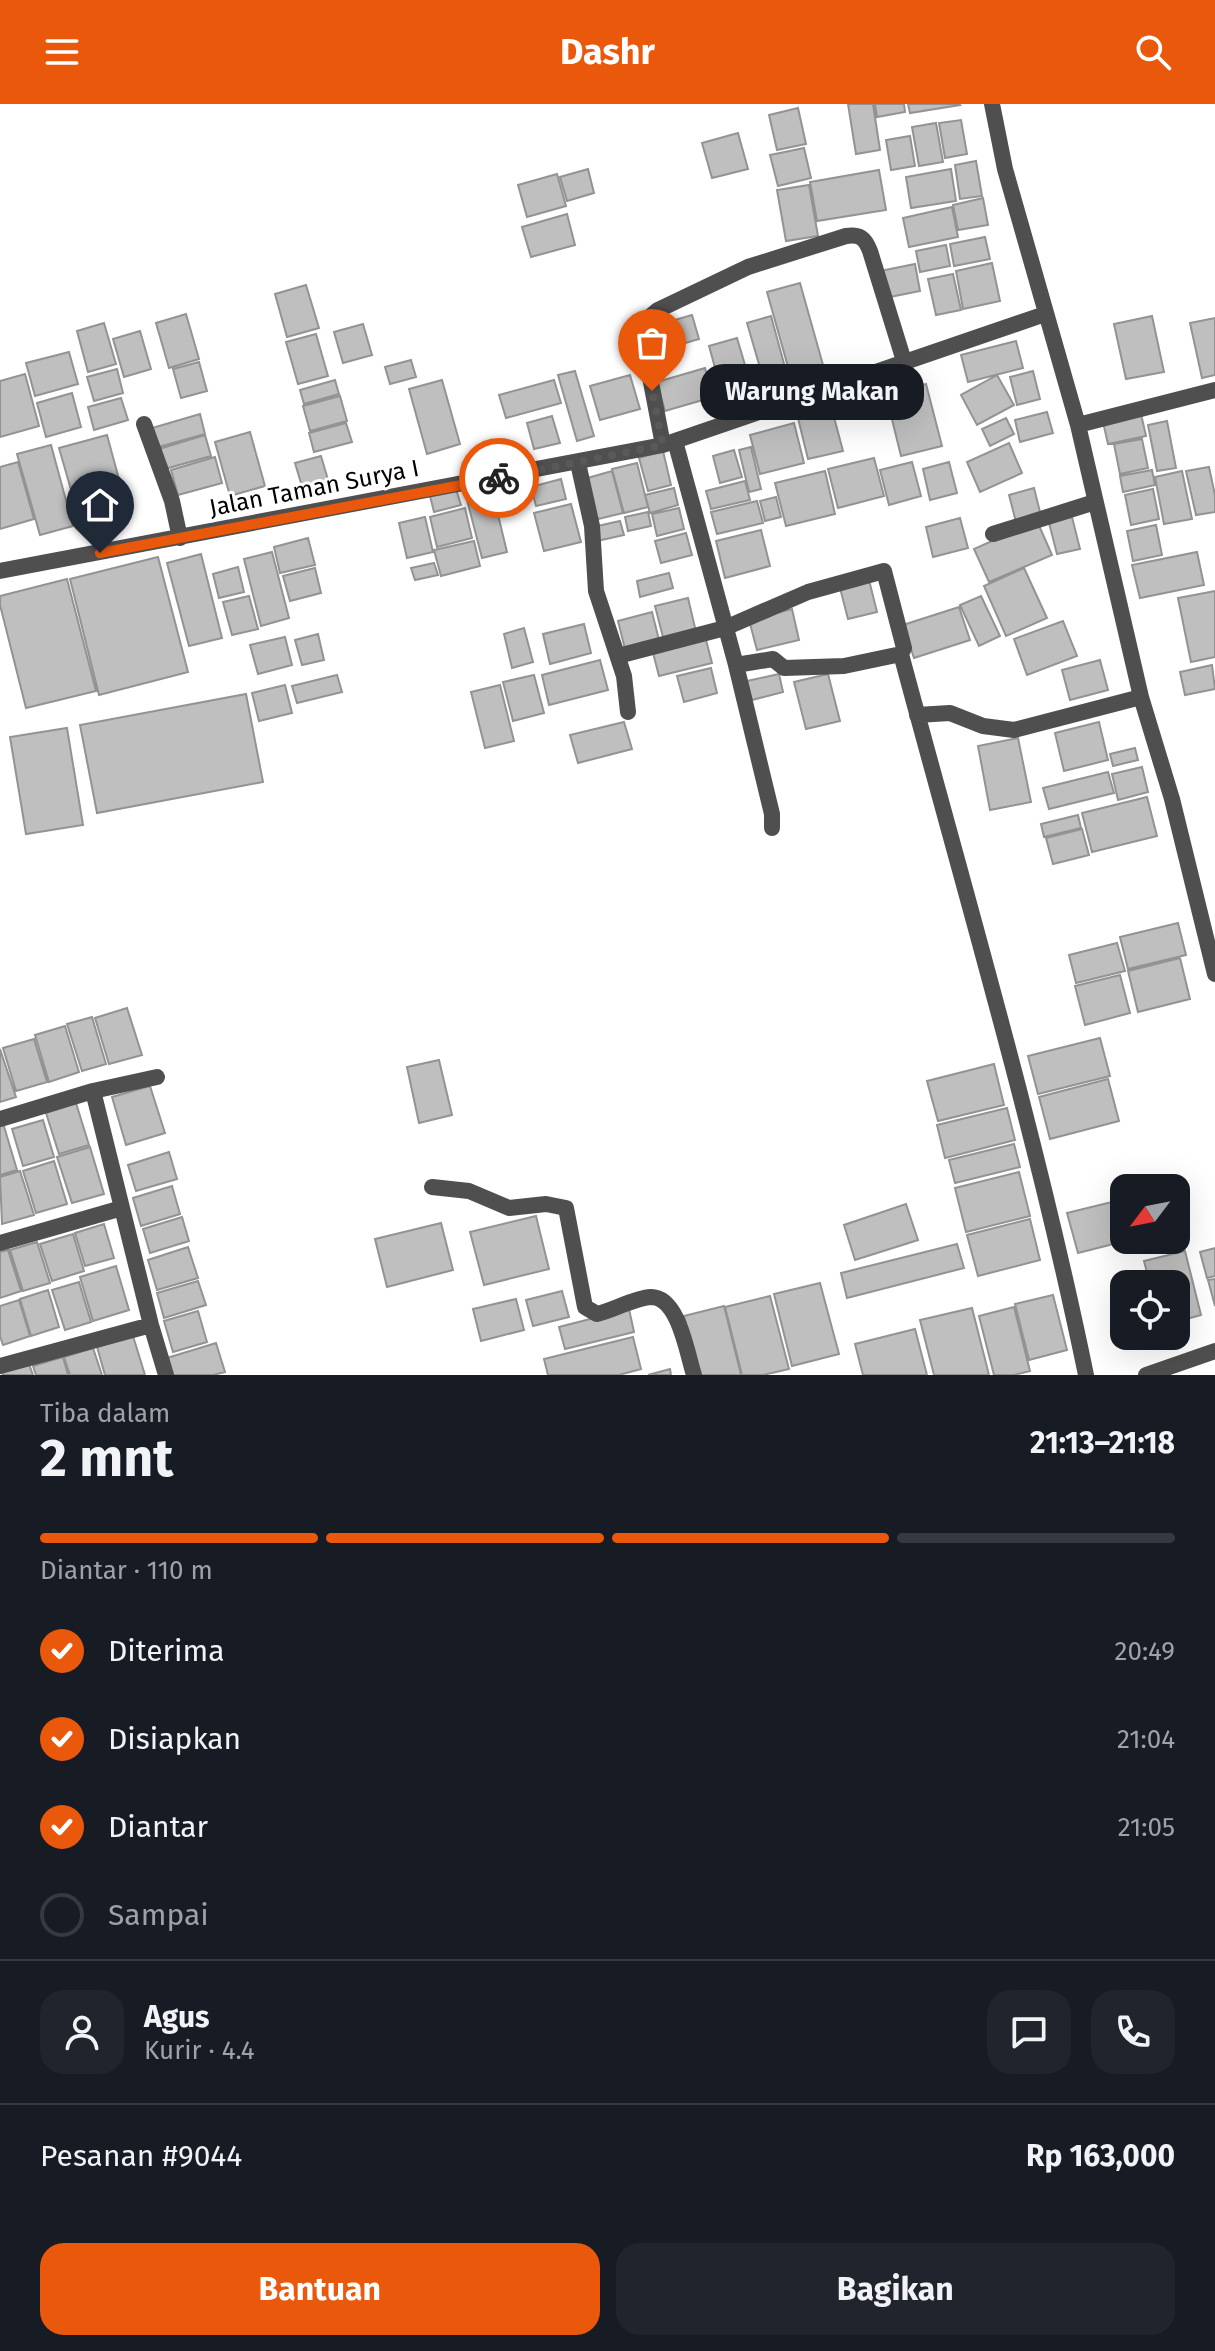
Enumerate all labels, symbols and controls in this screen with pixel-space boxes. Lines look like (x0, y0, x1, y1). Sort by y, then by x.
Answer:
icon: menu (40, 30, 84, 74)
text: Dashr (560, 30, 655, 74)
icon: search (1131, 30, 1175, 74)
pin (618, 309, 686, 391)
icon: bag (630, 321, 674, 365)
callout: Warung Makan (700, 363, 924, 419)
text: Warung Makan (725, 376, 899, 407)
courier (459, 438, 539, 518)
street label: Jalan Taman Surya I (207, 454, 421, 522)
icon: bike (477, 456, 521, 500)
pin (66, 471, 134, 553)
icon: home (78, 483, 122, 527)
north arrow (1110, 1174, 1190, 1254)
map controls (1110, 1174, 1190, 1350)
button: locate (1110, 1270, 1190, 1350)
text: Tiba dalam (40, 1398, 170, 1429)
text: 21:13–21:18 (1030, 1425, 1175, 1461)
text: 2 mnt (40, 1427, 173, 1490)
text: Diantar · 110 m (40, 1555, 213, 1586)
icon: check (40, 1629, 84, 1673)
text: Diterima (108, 1633, 225, 1669)
text: 20:49 (1115, 1636, 1175, 1667)
icon: check (40, 1717, 84, 1761)
text: Disiapkan (108, 1721, 241, 1757)
text: 21:04 (1117, 1724, 1175, 1755)
icon: check (40, 1805, 84, 1849)
text: Diantar (108, 1809, 208, 1845)
text: 21:05 (1118, 1812, 1175, 1843)
text: Sampai (108, 1897, 209, 1933)
button: person (40, 1990, 124, 2074)
button: chat (987, 1990, 1071, 2074)
button: phone (1091, 1990, 1175, 2074)
text: Agus (144, 1999, 210, 2035)
text: Kurir · 4.4 (144, 2035, 255, 2066)
text: Pesanan #9044 (40, 2138, 242, 2174)
text: Rp 163,000 (1026, 2138, 1175, 2174)
button: Bantuan (40, 2243, 600, 2335)
button: Bagikan (616, 2243, 1175, 2335)

